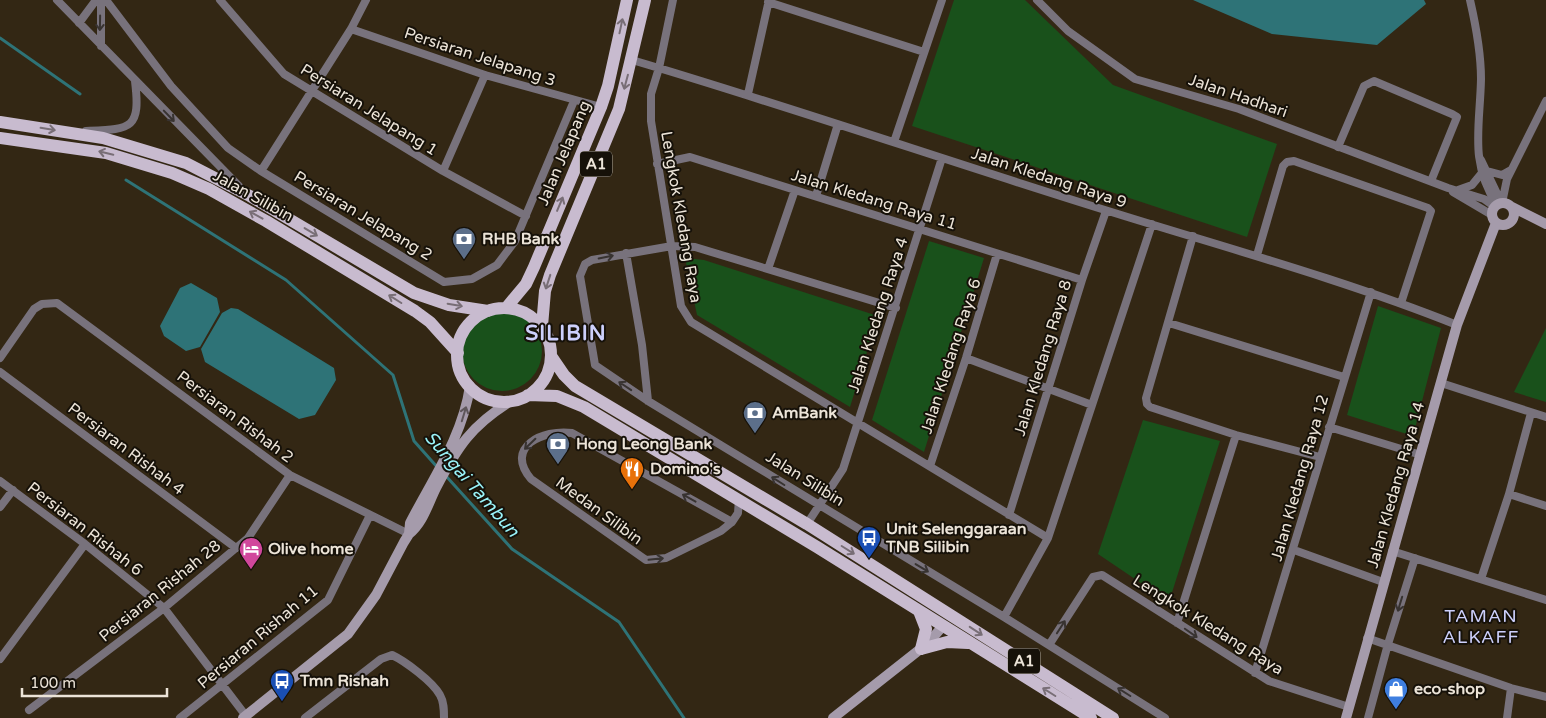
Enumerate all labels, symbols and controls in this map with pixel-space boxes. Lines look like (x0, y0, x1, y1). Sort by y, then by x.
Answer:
one-way arrow (95, 14, 105, 31)
one-way arrow (617, 18, 626, 34)
street label: Persiaran Jelapang 3 (402, 23, 558, 91)
street label: Persiaran Jelapang 1 (297, 60, 441, 160)
street label: Jalan Hadhari (1186, 70, 1290, 122)
one-way arrow (621, 73, 631, 89)
street label: Jalan Jelapang (533, 98, 595, 208)
one-way arrow (163, 110, 175, 122)
one-way arrow (40, 124, 56, 134)
street label: Lengkok Kledang Raya (656, 130, 706, 304)
street label: Jalan Kledang Raya 9 (969, 143, 1129, 213)
one-way arrow (99, 148, 115, 157)
road number: A1 (580, 152, 612, 176)
street label: Jalan Kledang Raya 11 (789, 165, 959, 235)
street label: Jalan Silibin (209, 166, 297, 226)
street label: Persiaran Jelapang 2 (290, 167, 436, 265)
one-way arrow (557, 196, 566, 211)
one-way arrow (248, 210, 263, 220)
bank icon: RHB Bank (451, 226, 477, 260)
one-way arrow (303, 228, 317, 238)
place label: RHB Bank (482, 229, 560, 249)
street label: Jalan Kledang Raya 4 (843, 235, 913, 395)
one-way arrow (597, 252, 613, 261)
one-way arrow (543, 273, 552, 289)
street label: Jalan Kledang Raya 6 (916, 276, 986, 436)
street label: Jalan Kledang Raya 8 (1010, 278, 1076, 438)
one-way arrow (388, 293, 402, 304)
one-way arrow (446, 301, 462, 311)
district label: SILIBIN (525, 321, 607, 346)
street label: Persiaran Rishah 2 (173, 367, 297, 467)
one-way arrow (619, 381, 633, 391)
street label: Jalan Kledang Raya 12 (1267, 392, 1333, 564)
street label: Persiaran Rishah 4 (64, 399, 188, 499)
street label: Jalan Kledang Raya 14 (1363, 399, 1429, 571)
bank icon: AmBank (742, 400, 768, 434)
place label: AmBank (772, 403, 837, 423)
one-way arrow (460, 407, 470, 423)
water label: Sungai Tambun (420, 427, 525, 542)
bank icon: Hong Leong Bank (545, 431, 571, 465)
place label: Hong Leong Bank (576, 434, 712, 454)
one-way arrow (524, 438, 536, 450)
street label: Jalan Silibin (762, 447, 848, 511)
restaurant icon: Domino's (619, 456, 645, 490)
place label: Domino's (650, 459, 721, 479)
street label: Medan Silibin (552, 473, 646, 549)
one-way arrow (772, 476, 786, 486)
street label: Persiaran Rishah 6 (23, 478, 147, 580)
one-way arrow (683, 493, 697, 503)
place label: Unit Selenggaraan TNB Silibin (885, 519, 1027, 557)
bus stop icon: Unit Selenggaraan TNB Silibin (856, 525, 882, 559)
street label: Persiaran Rishah 28 (95, 536, 225, 646)
hotel icon: Olive home (238, 536, 264, 570)
place label: Olive home (268, 539, 354, 559)
one-way arrow (841, 544, 855, 555)
one-way arrow (648, 554, 664, 564)
one-way arrow (914, 563, 928, 573)
street label: Lengkok Kledang Raya (1129, 570, 1287, 680)
street label: Persiaran Rishah 11 (194, 581, 322, 693)
one-way arrow (1395, 596, 1405, 612)
district label: TAMAN ALKAFF (1443, 605, 1519, 648)
one-way arrow (1056, 621, 1066, 635)
one-way arrow (969, 626, 983, 636)
one-way arrow (1184, 627, 1197, 638)
road number: A1 (1008, 648, 1040, 674)
scale bar (22, 666, 168, 698)
bus stop icon: Tmn Rishah (269, 668, 295, 702)
place label: Tmn Rishah (299, 671, 389, 691)
text: 100 m (30, 674, 76, 692)
shop icon: eco-shop (1383, 676, 1409, 710)
place label: eco-shop (1414, 679, 1485, 699)
one-way arrow (1043, 687, 1057, 697)
one-way arrow (1117, 687, 1131, 697)

